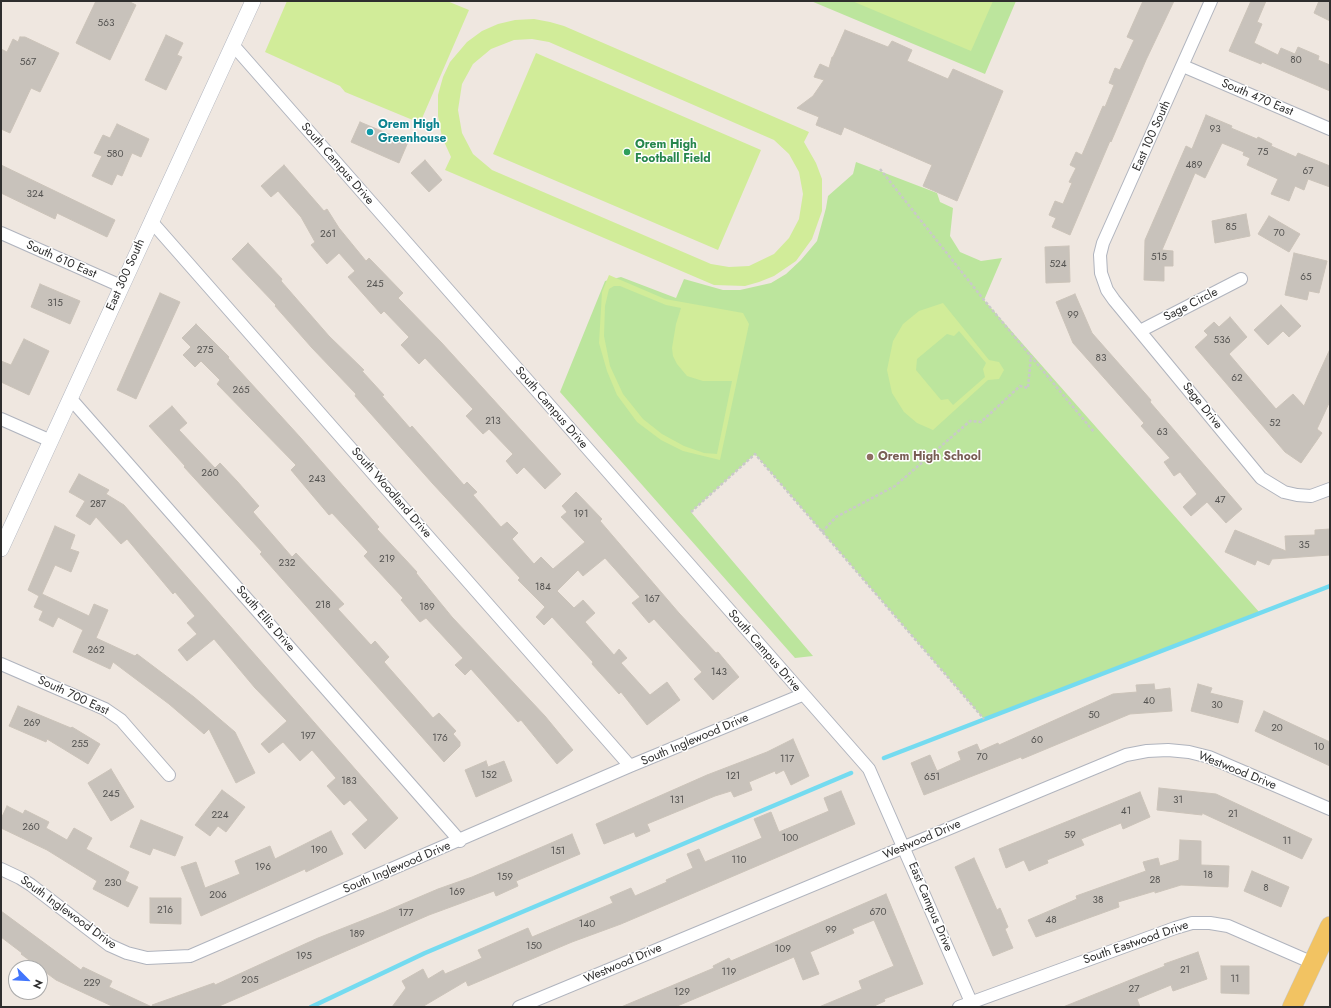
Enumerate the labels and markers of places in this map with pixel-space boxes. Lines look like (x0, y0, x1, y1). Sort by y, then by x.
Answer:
place label: Orem High Greenhouse (378, 118, 446, 146)
marker: Orem High Greenhouse (365, 127, 375, 137)
place label: Orem High Football Field (635, 138, 711, 166)
marker: Orem High Football Field (622, 147, 632, 157)
place label: Orem High School (878, 450, 981, 464)
marker: Orem High School (865, 452, 875, 462)

